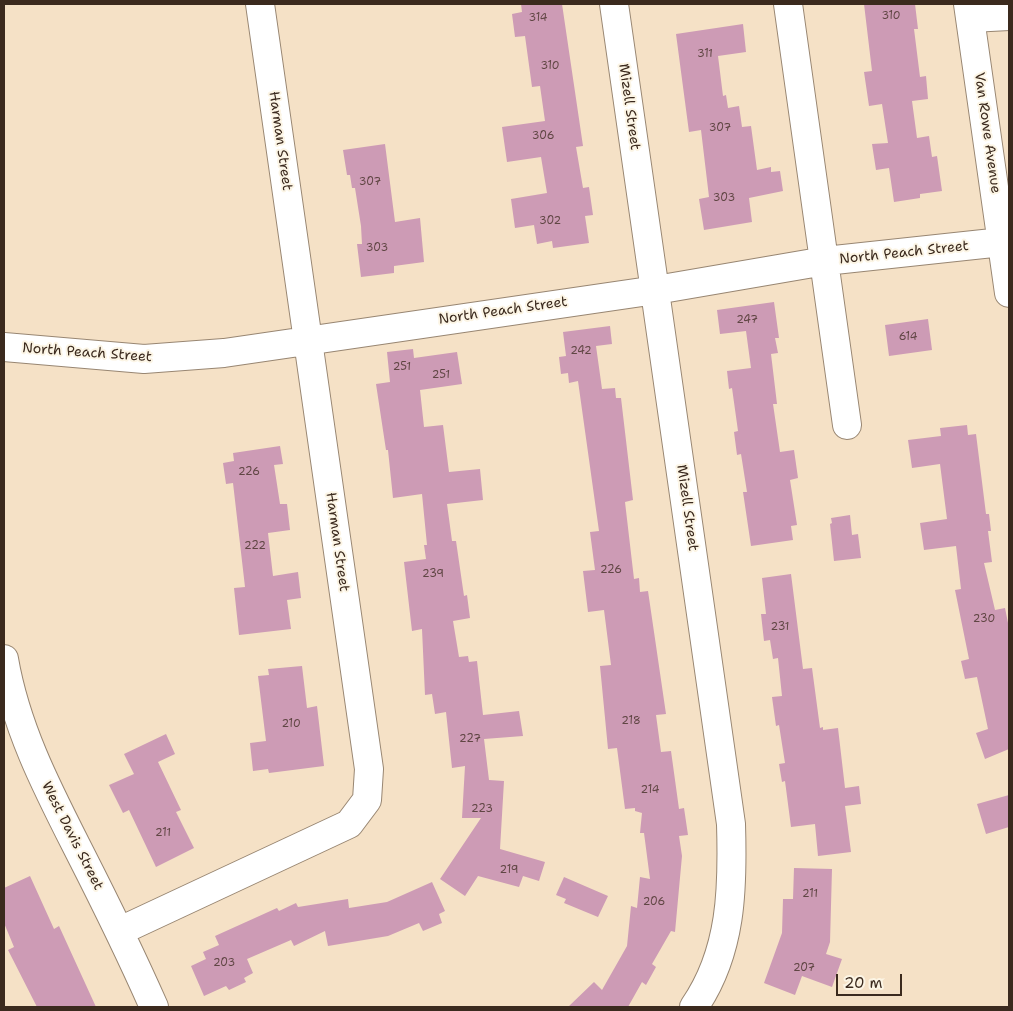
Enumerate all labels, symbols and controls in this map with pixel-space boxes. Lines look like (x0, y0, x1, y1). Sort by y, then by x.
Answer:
house number: 310 (881, 9, 901, 23)
house number: 314 (529, 11, 547, 25)
house number: 311 (697, 47, 713, 61)
house number: 310 (540, 59, 560, 73)
street label: Mizell Street (615, 63, 643, 151)
street label: Van Rowe Avenue (970, 71, 1004, 195)
street label: Harman Street (265, 90, 295, 192)
house number: 307 (709, 121, 731, 135)
house number: 306 (532, 129, 554, 143)
house number: 307 (359, 175, 381, 189)
house number: 303 (713, 191, 735, 205)
house number: 302 (539, 214, 561, 228)
street label: North Peach Street (839, 238, 969, 268)
house number: 303 (366, 241, 388, 255)
street label: North Peach Street (438, 294, 568, 328)
house number: 247 (736, 313, 758, 327)
house number: 614 (899, 330, 917, 344)
street label: North Peach Street (22, 340, 152, 366)
house number: 242 (570, 344, 592, 358)
house number: 251 (393, 360, 411, 374)
house number: 251 (432, 368, 450, 382)
street label: Mizell Street (673, 464, 701, 552)
house number: 226 (238, 465, 260, 479)
street label: Harman Street (322, 491, 352, 593)
house number: 222 (244, 539, 266, 553)
house number: 226 (600, 563, 622, 577)
house number: 239 (422, 567, 444, 581)
house number: 230 (973, 612, 995, 626)
house number: 231 (771, 620, 789, 634)
house number: 218 (621, 714, 641, 728)
house number: 210 (281, 717, 301, 731)
house number: 227 (459, 732, 481, 746)
street label: West Davis Street (37, 779, 107, 893)
house number: 214 (641, 783, 659, 797)
house number: 223 (471, 802, 493, 816)
house number: 211 (155, 826, 171, 840)
house number: 219 (499, 863, 519, 877)
house number: 211 (802, 887, 818, 901)
house number: 206 (643, 895, 665, 909)
house number: 203 (213, 956, 235, 970)
house number: 207 (793, 961, 815, 975)
scale bar (838, 964, 904, 996)
text: 20 m (844, 973, 883, 993)

